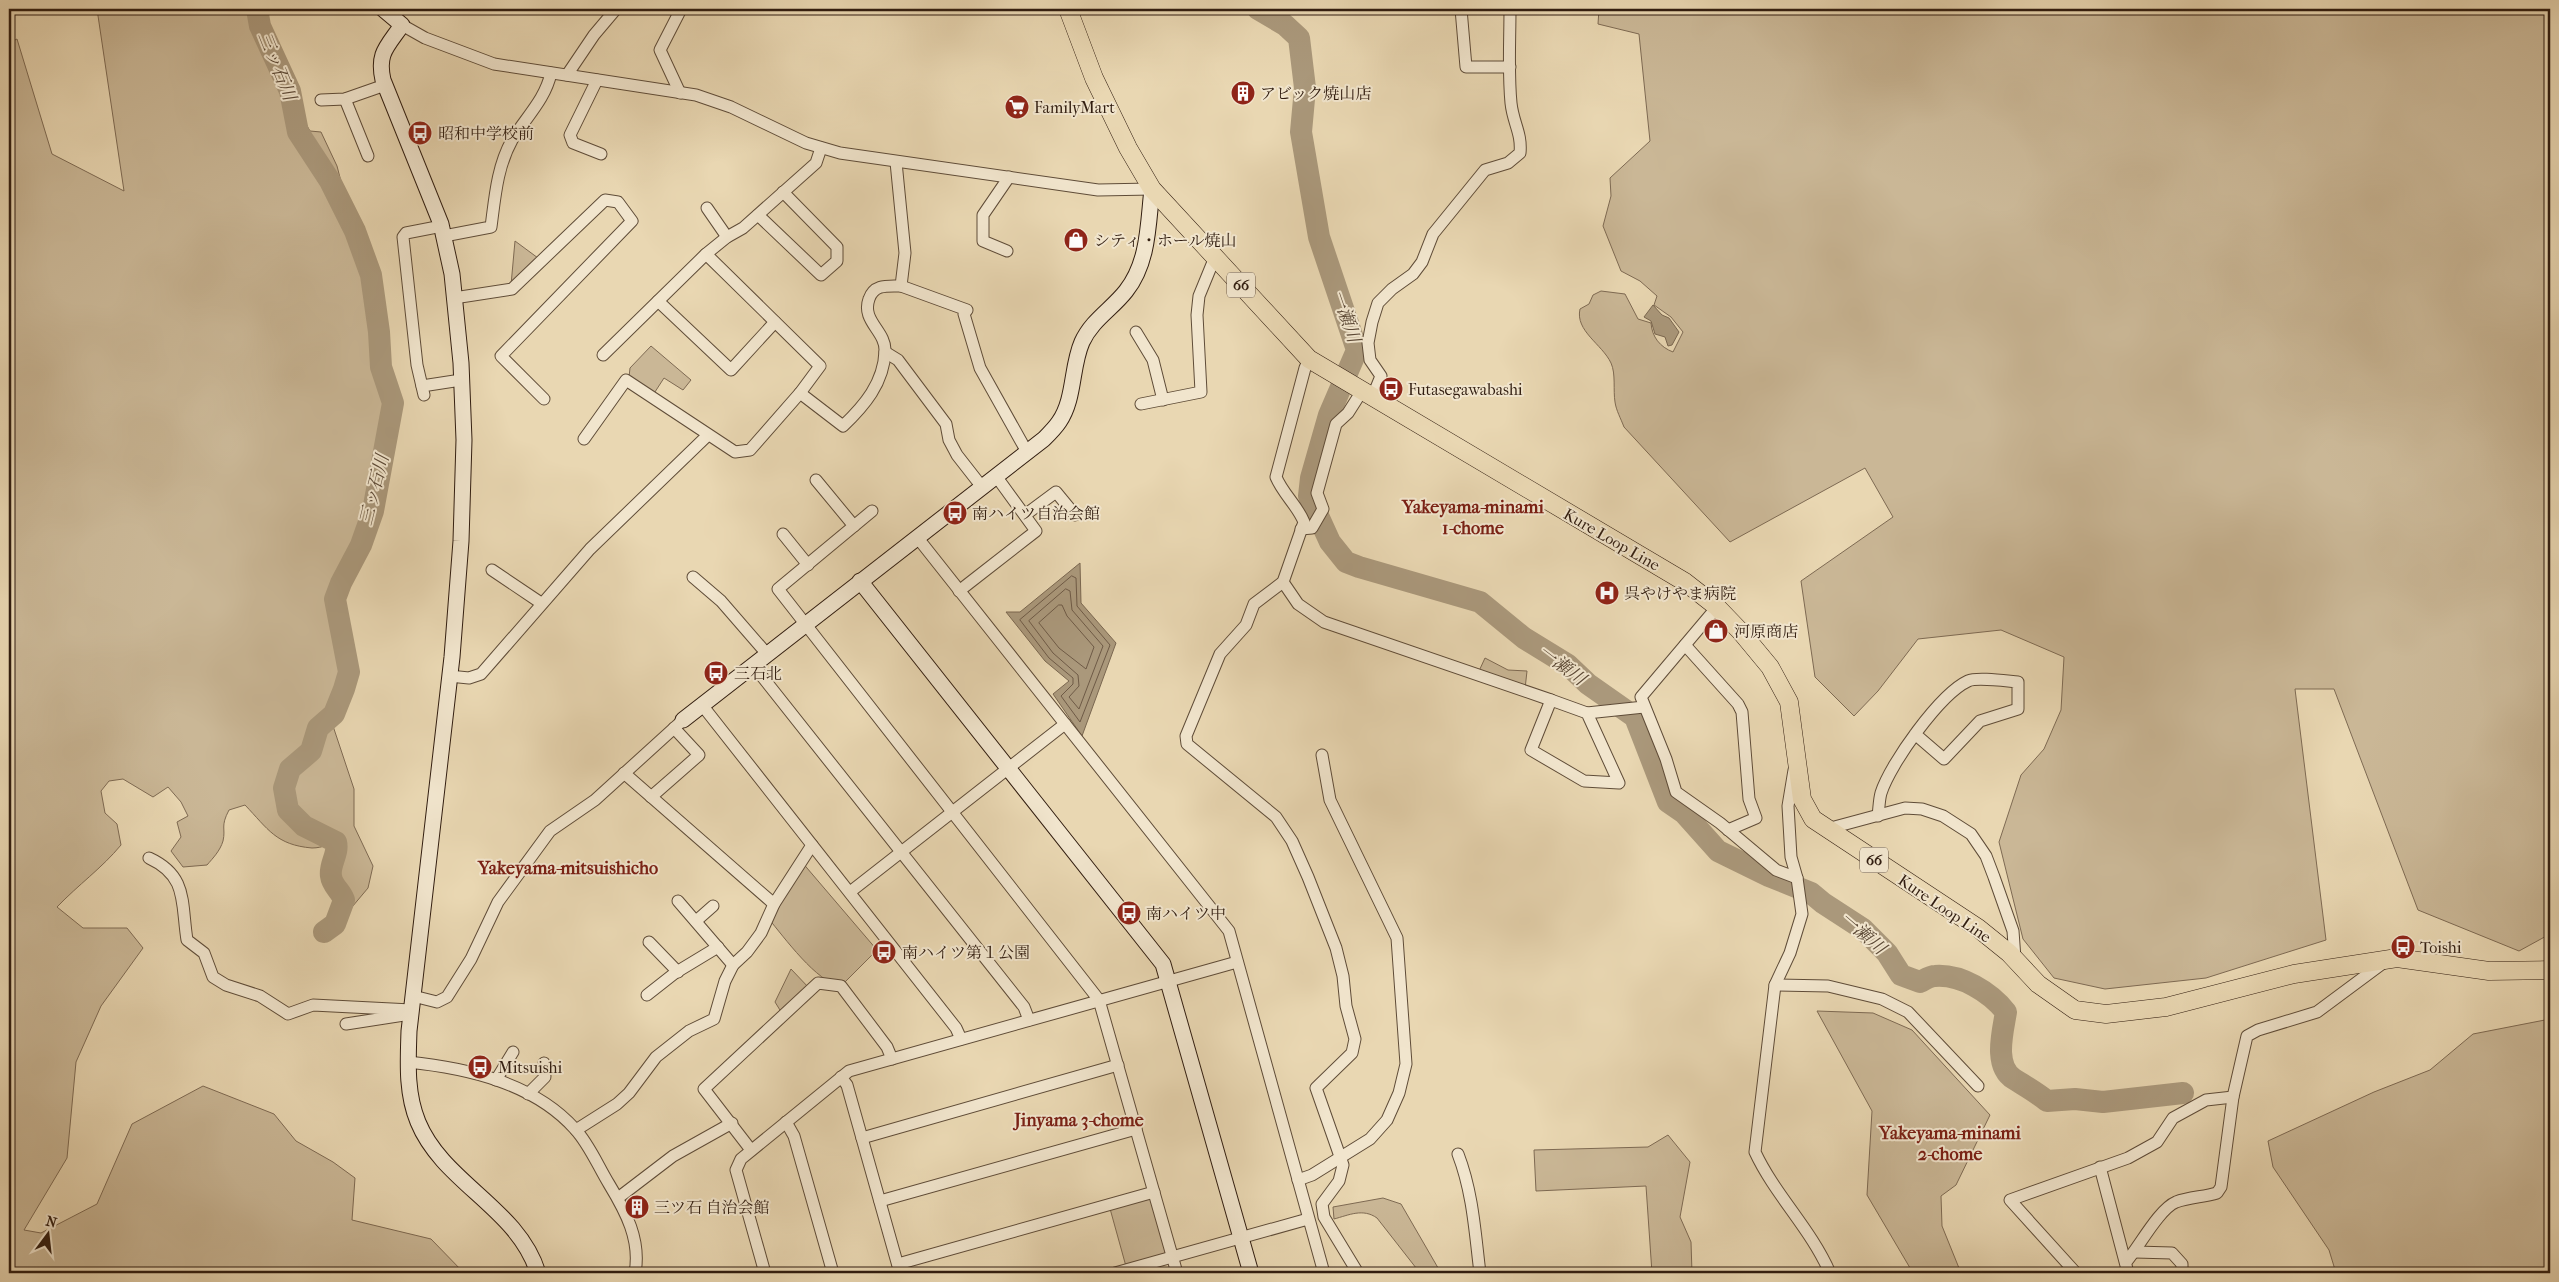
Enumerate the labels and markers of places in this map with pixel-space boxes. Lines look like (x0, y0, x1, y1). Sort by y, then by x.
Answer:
building icon: アビック焼山店 (1230, 80, 1256, 106)
place label: アビック焼山店 (1260, 84, 1371, 103)
supermarket icon: FamilyMart (1004, 94, 1030, 120)
place label: FamilyMart (1034, 98, 1115, 117)
bus stop icon: 昭和中学校前 (407, 120, 433, 146)
place label: 昭和中学校前 (438, 124, 534, 143)
shop icon: シティ・ホール焼山 (1063, 227, 1089, 253)
place label: シティ・ホール焼山 (1094, 231, 1236, 250)
bus stop icon: Futasegawabashi (1378, 376, 1404, 402)
place label: Futasegawabashi (1408, 380, 1523, 399)
bus stop icon: 南ハイツ自治会館 (942, 500, 968, 526)
place label: 南ハイツ自治会館 (972, 504, 1100, 523)
hospital icon: 呉やけやま病院 (1594, 580, 1620, 606)
place label: 呉やけやま病院 (1624, 584, 1736, 603)
shop icon: 河原商店 (1703, 618, 1729, 644)
place label: 河原商店 (1734, 622, 1798, 641)
bus stop icon: 三石北 (703, 660, 729, 686)
place label: 三石北 (734, 664, 782, 683)
bus stop icon: 南ハイツ中 (1116, 900, 1142, 926)
place label: 南ハイツ中 (1146, 904, 1226, 923)
bus stop icon: Toishi (2390, 934, 2416, 960)
place label: Toishi (2420, 938, 2462, 957)
bus stop icon: 南ハイツ第１公園 (871, 939, 897, 965)
place label: 南ハイツ第１公園 (902, 943, 1030, 962)
bus stop icon: Mitsuishi (467, 1054, 493, 1080)
place label: Mitsuishi (498, 1058, 562, 1077)
building icon: 三ツ石 自治会館 (624, 1194, 650, 1220)
place label: 三ツ石 自治会館 (654, 1198, 769, 1217)

